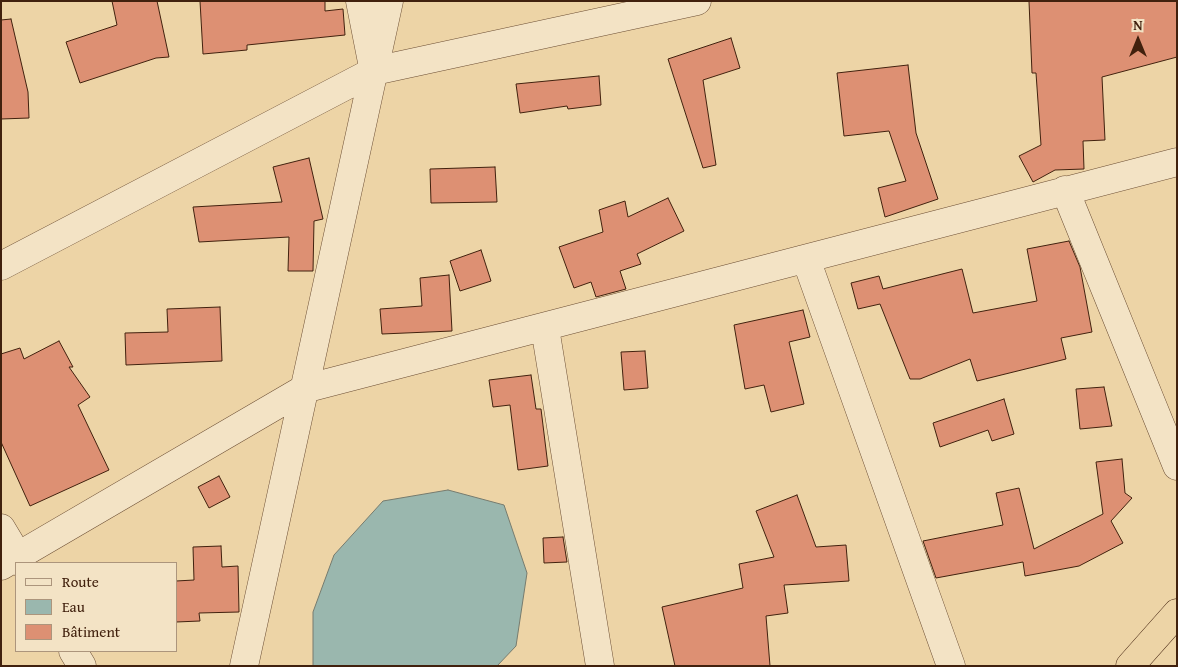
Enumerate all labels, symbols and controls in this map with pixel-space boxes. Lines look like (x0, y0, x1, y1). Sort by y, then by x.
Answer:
north arrow (1113, 15, 1163, 65)
text: N (1133, 15, 1143, 35)
legend (15, 562, 178, 652)
text: Route (62, 571, 99, 592)
text: Eau (62, 596, 85, 617)
text: Bâtiment (62, 621, 120, 642)

